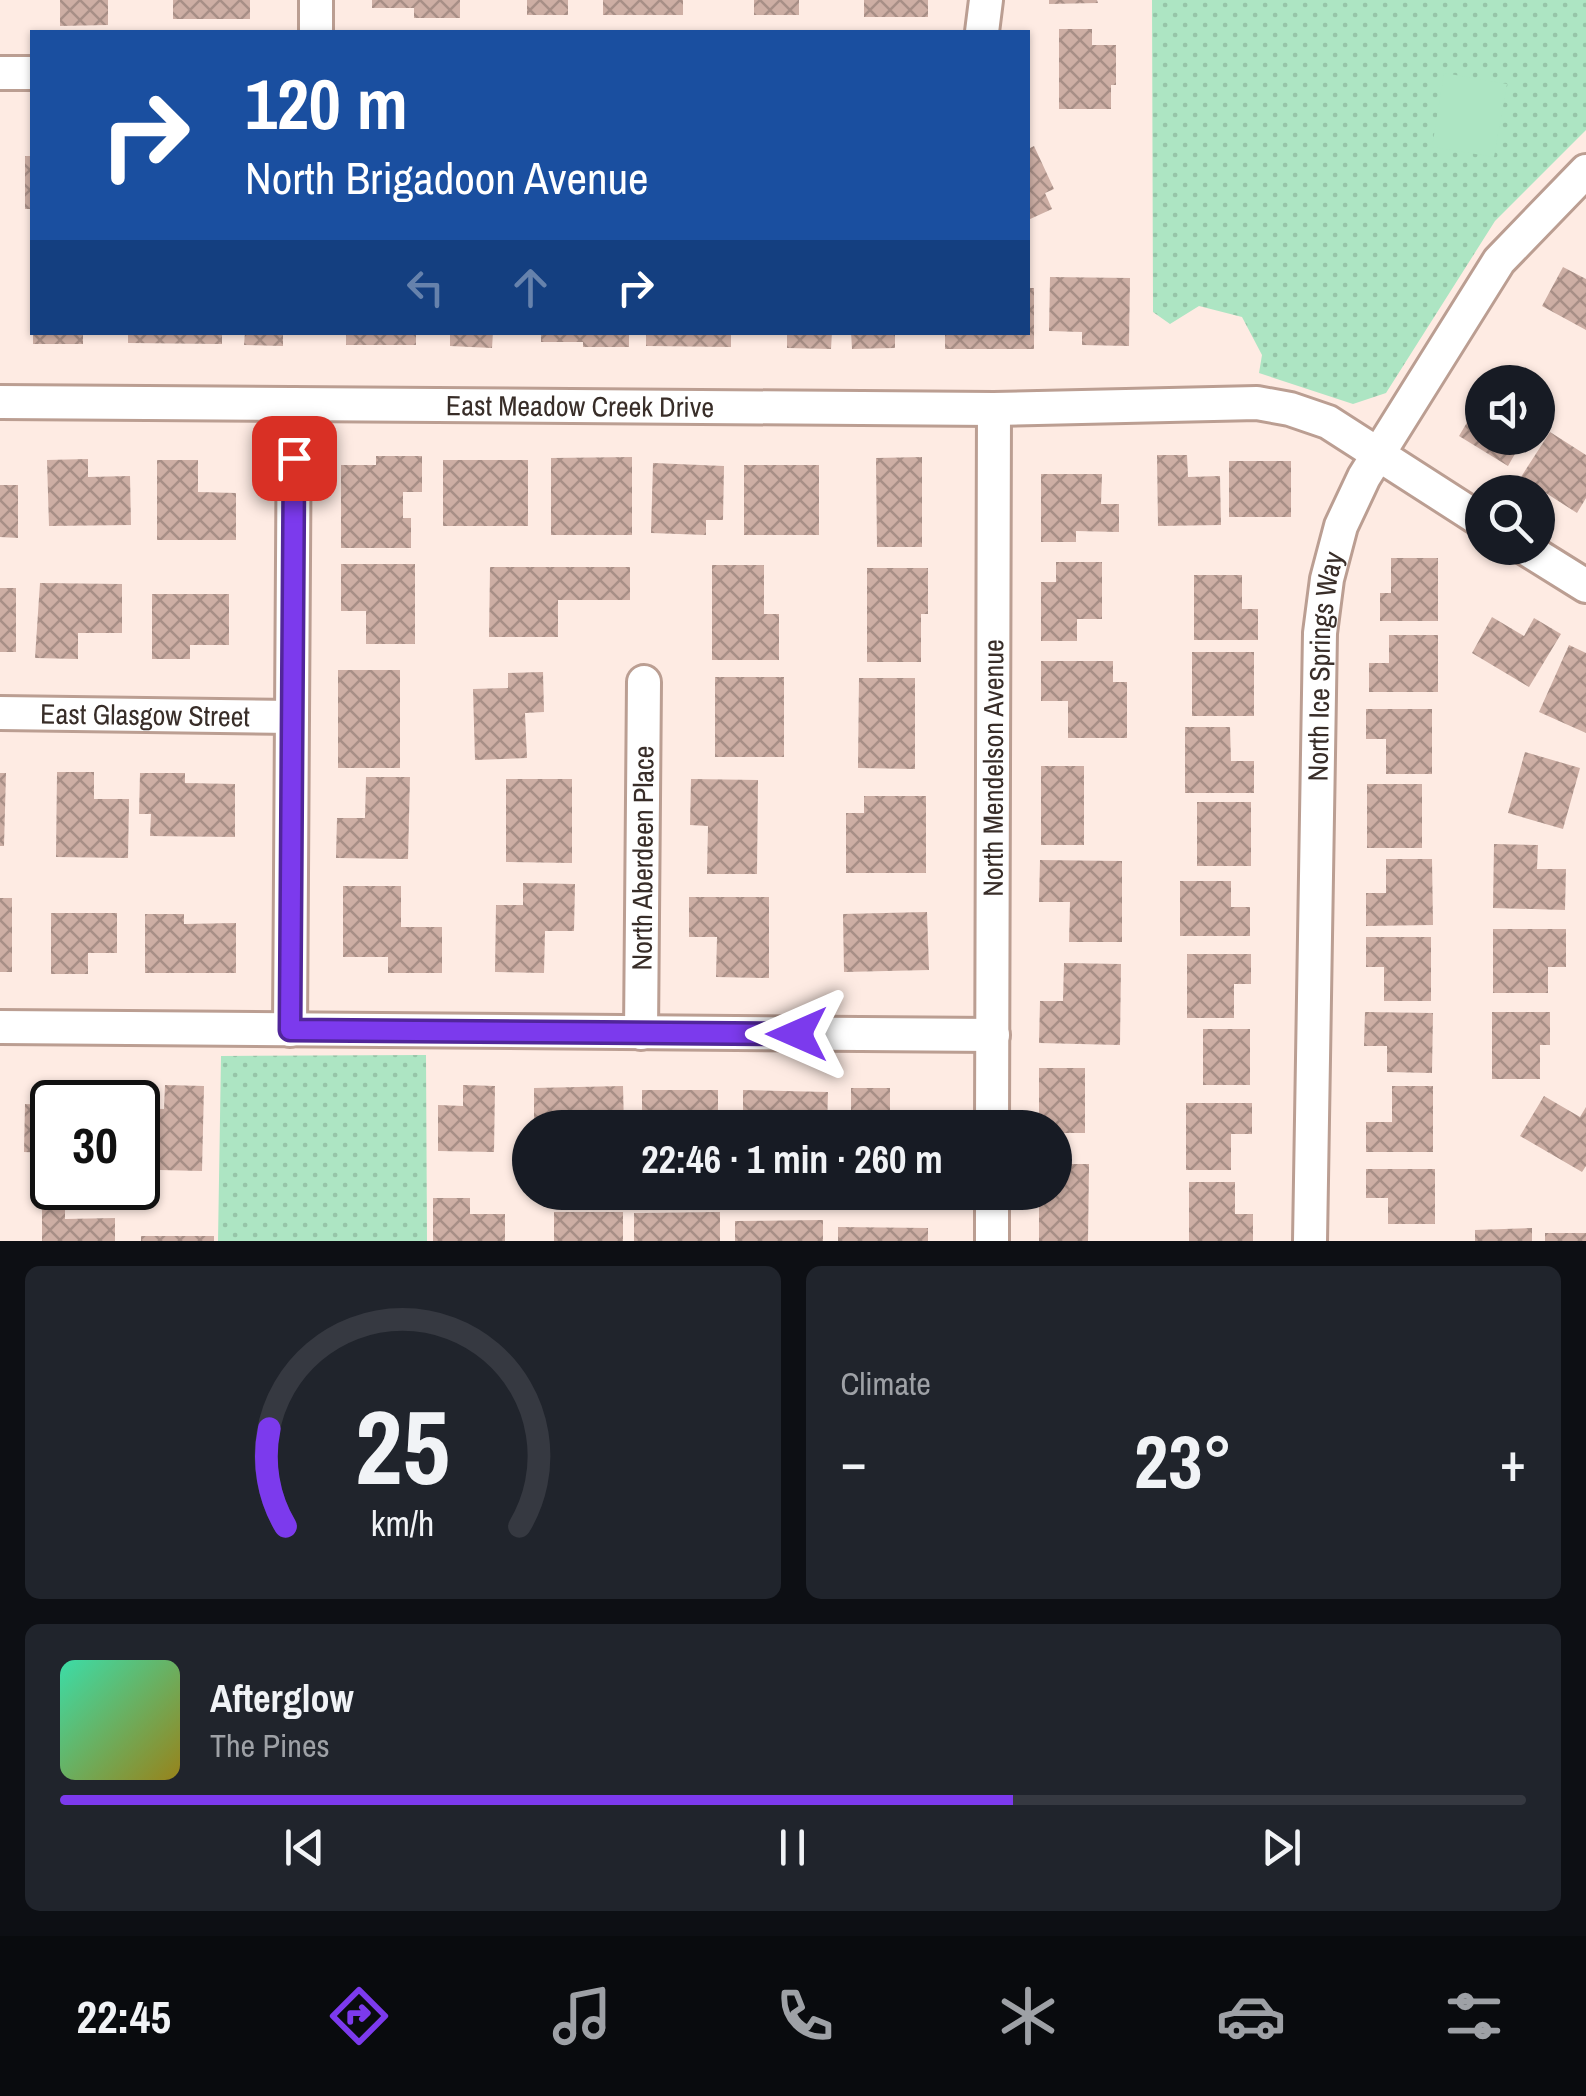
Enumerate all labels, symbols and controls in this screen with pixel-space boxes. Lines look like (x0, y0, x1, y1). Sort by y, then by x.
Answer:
text: 120 m (245, 57, 408, 151)
icon: right (80, 70, 210, 200)
text: North Brigadoon Avenue (245, 147, 649, 208)
icon: left (398, 260, 453, 315)
icon: ahead (503, 260, 558, 315)
icon: right (608, 260, 663, 315)
map controls (1465, 365, 1555, 565)
button: sound (1465, 365, 1555, 455)
street label: East Meadow Creek Drive (446, 386, 714, 426)
pin (252, 416, 337, 501)
icon: arrive (267, 431, 322, 486)
button: search (1465, 475, 1555, 565)
street label: North Ice Springs Way (1299, 547, 1353, 782)
street label: North Mendelson Avenue (974, 639, 1012, 897)
street label: East Glasgow Street (40, 695, 250, 735)
street label: North Aberdeen Place (623, 745, 662, 971)
position arrow (745, 982, 849, 1086)
speed limit sign: 30 (30, 1080, 160, 1210)
text: 22:46 · 1 min · 260 m (641, 1134, 943, 1185)
text: Climate (841, 1362, 931, 1405)
text: 25 (355, 1376, 450, 1516)
text: 23° (1134, 1410, 1232, 1511)
text: − (841, 1424, 867, 1498)
text: + (1500, 1424, 1526, 1498)
text: km/h (371, 1499, 435, 1547)
text: Afterglow (210, 1673, 354, 1724)
text: The Pines (210, 1724, 330, 1767)
icon: previous (277, 1820, 332, 1875)
icon: pause (765, 1820, 820, 1875)
icon: next (1254, 1820, 1309, 1875)
icon: directions (324, 1981, 394, 2051)
icon: music (547, 1981, 617, 2051)
icon: phone (770, 1981, 840, 2051)
icon: climate (993, 1981, 1063, 2051)
icon: car (1216, 1981, 1286, 2051)
icon: filters (1439, 1981, 1509, 2051)
text: 22:45 (77, 1986, 171, 2047)

